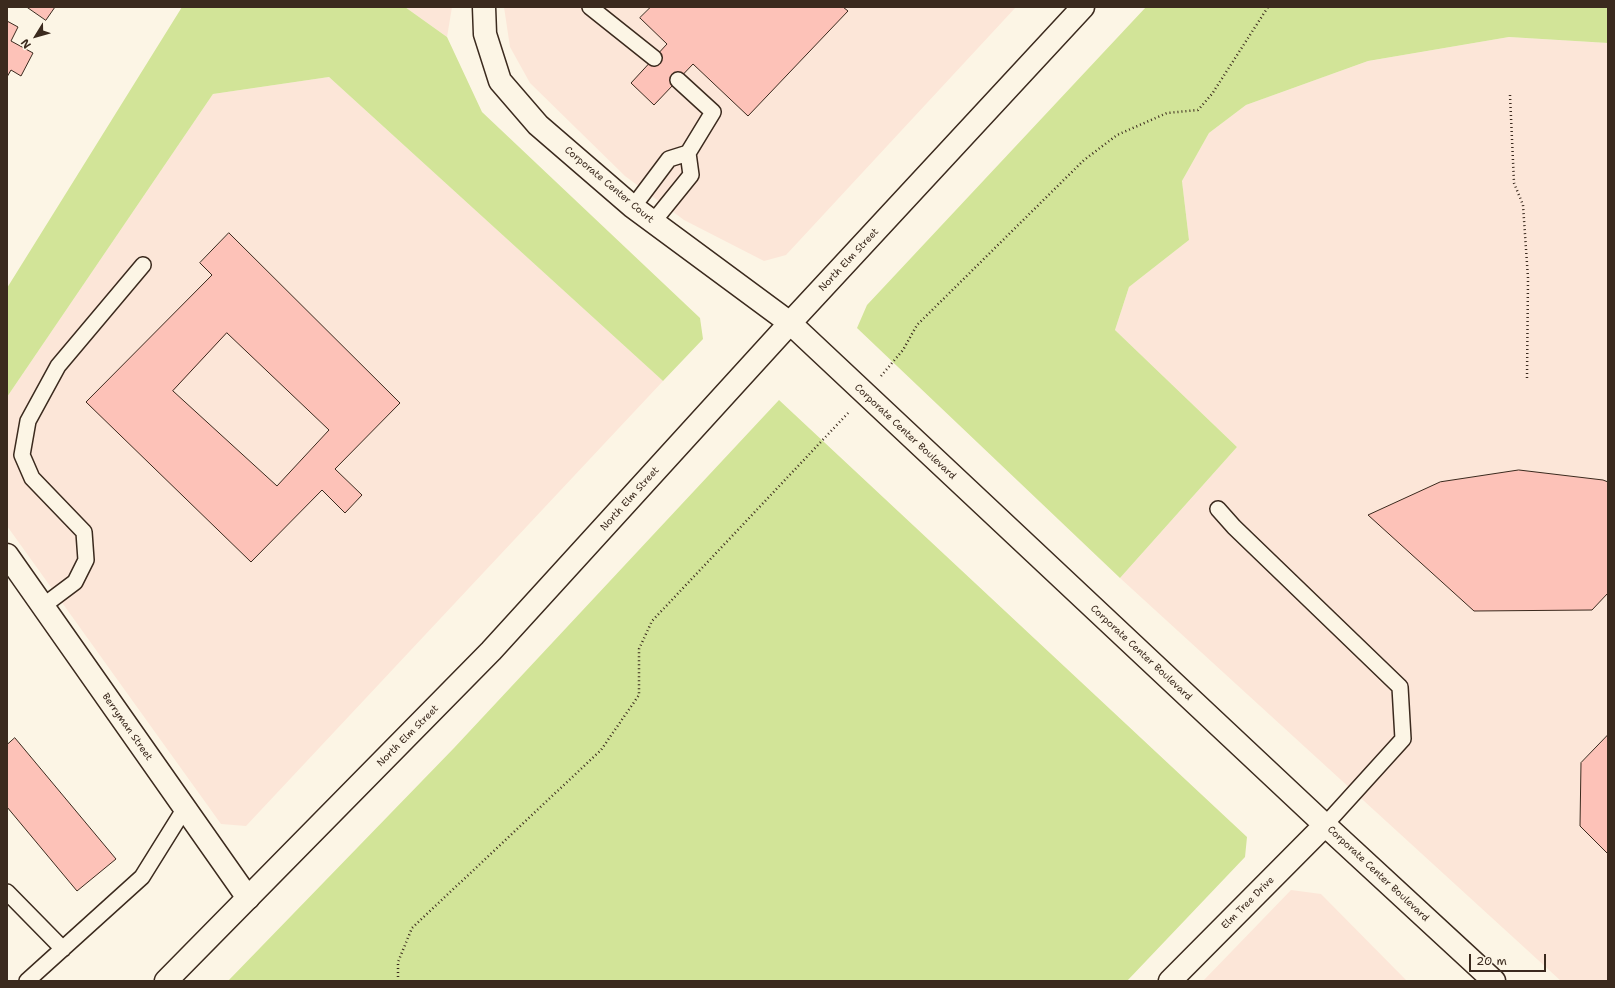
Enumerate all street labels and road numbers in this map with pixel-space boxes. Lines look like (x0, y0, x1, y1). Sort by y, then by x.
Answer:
street label: Corporate Center Court (562, 144, 656, 226)
street label: North Elm Street (817, 226, 881, 294)
street label: Corporate Center Boulevard (852, 382, 958, 482)
street label: North Elm Street (598, 464, 662, 534)
street label: Corporate Center Boulevard (1088, 603, 1194, 703)
street label: Berryman Street (99, 691, 155, 763)
street label: North Elm Street (375, 703, 441, 769)
street label: Corporate Center Boulevard (1325, 824, 1431, 924)
street label: Elm Tree Drive (1219, 874, 1277, 932)

